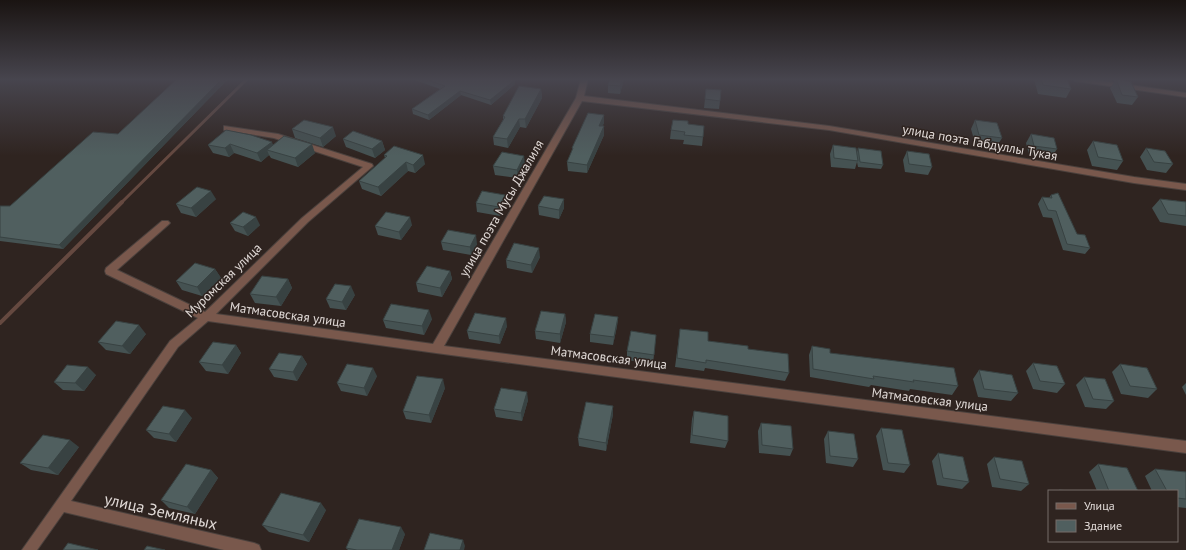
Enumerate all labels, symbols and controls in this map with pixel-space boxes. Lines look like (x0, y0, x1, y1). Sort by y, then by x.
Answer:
street label: улица поэта Габдуллы Тукая (901, 120, 1059, 165)
street label: улица поэта Мусы Джалиля (455, 137, 548, 280)
street label: Муромская улица (181, 240, 265, 321)
street label: Матмасовская улица (229, 298, 347, 331)
street label: Матмасовская улица (550, 342, 668, 373)
street label: Матмасовская улица (871, 384, 989, 415)
street label: улица Земляных (103, 488, 219, 534)
legend (1048, 490, 1178, 542)
text: Улица (1084, 498, 1115, 513)
text: Здание (1084, 518, 1122, 533)

